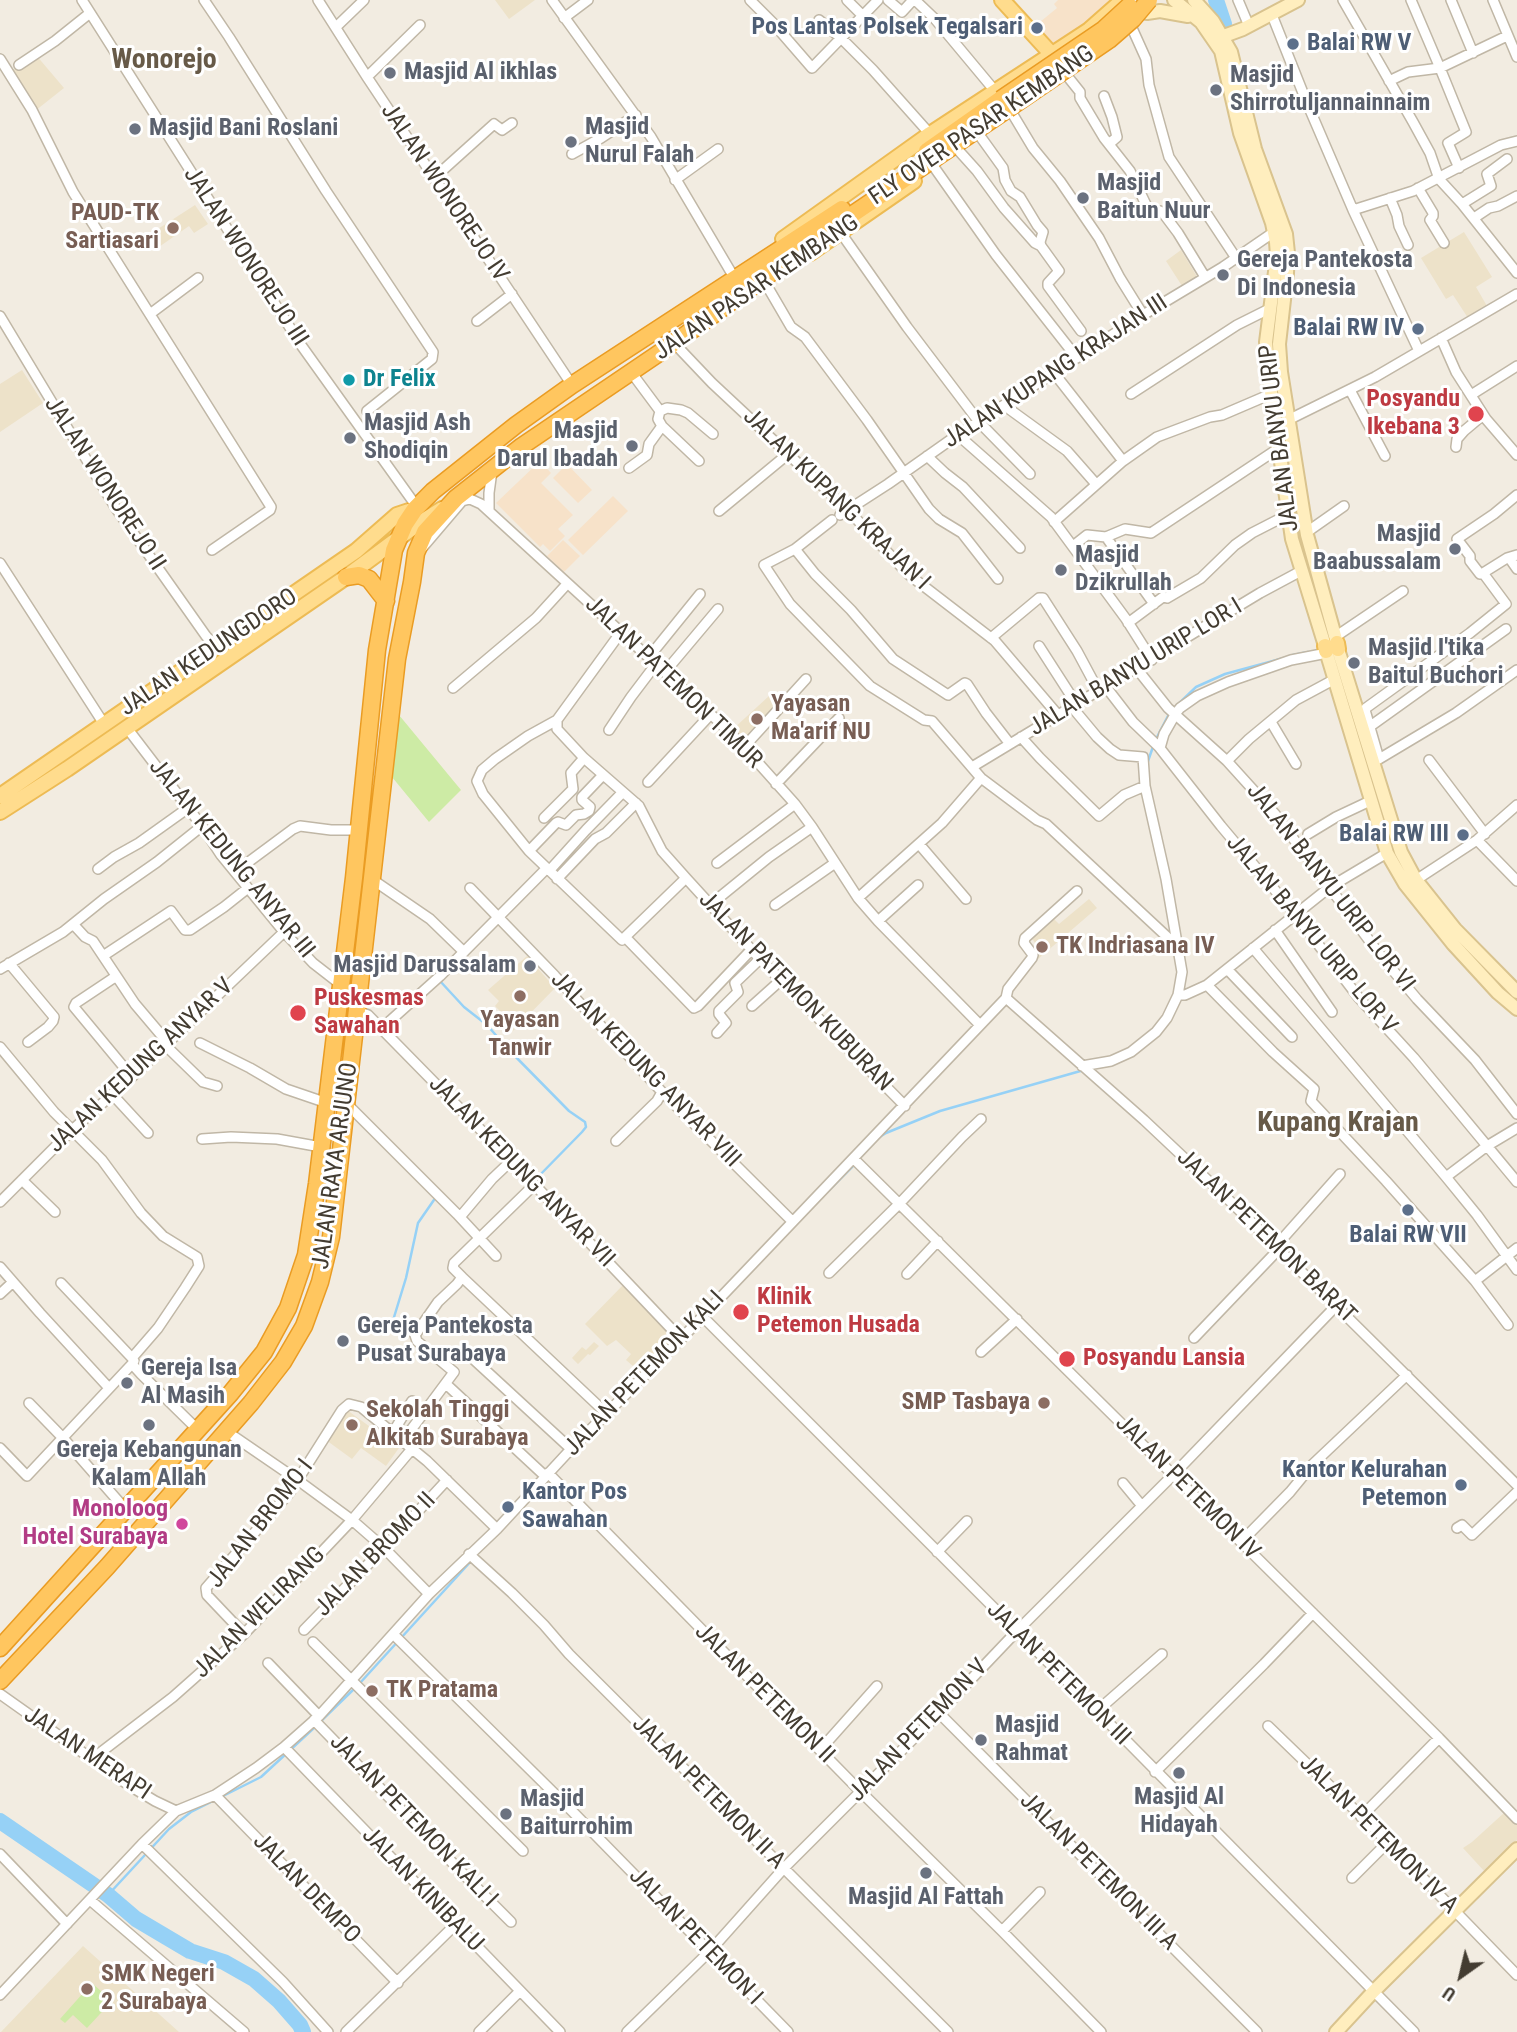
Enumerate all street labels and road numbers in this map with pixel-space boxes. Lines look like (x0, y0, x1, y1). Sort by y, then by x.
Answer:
street label: FLY OVER PASAR KEMBANG (864, 40, 1100, 212)
street label: JALAN WONOREJO IV (374, 98, 514, 288)
street label: JALAN WONOREJO III (176, 162, 314, 352)
street label: JALAN PASAR KEMBANG (649, 209, 865, 367)
street label: JALAN KUPANG KRAJAN III (939, 289, 1173, 455)
street label: JALAN BANYU URIP (1254, 343, 1306, 533)
street label: JALAN WONOREJO II (37, 392, 171, 576)
street label: JALAN KUPANG KRAJAN I (736, 403, 936, 597)
street label: JALAN KEDUNGDORO (115, 583, 303, 723)
street label: JALAN PATEMON TIMUR (578, 591, 768, 775)
street label: JALAN BANYU URIP LOR I (1024, 593, 1248, 743)
street label: JALAN KEDUNG ANYAR III (142, 754, 320, 964)
street label: JALAN BANYU URIP LOR VI (1240, 778, 1420, 998)
street label: JALAN BANYU URIP LOR V (1219, 830, 1403, 1040)
street label: JALAN PATEMON KUBURAN (692, 886, 898, 1098)
street label: JALAN KEDUNG ANYAR VIII (544, 966, 746, 1174)
street label: JALAN KEDUNG ANYAR V (42, 973, 240, 1159)
street label: JALAN RAYA ARJUNO (307, 1061, 365, 1271)
street label: JALAN KEDUNG ANYAR VII (422, 1070, 620, 1274)
street label: JALAN PETEMON BARAT (1170, 1144, 1362, 1330)
street label: JALAN PETEMON KALI (559, 1286, 731, 1462)
street label: JALAN PETEMON IV (1108, 1409, 1266, 1567)
street label: JALAN BROMO I (202, 1454, 320, 1594)
street label: JALAN BROMO II (310, 1487, 442, 1623)
street label: JALAN WELIRANG (188, 1541, 332, 1685)
street label: JALAN PETEMON III (980, 1596, 1136, 1752)
street label: JALAN PETEMON II (688, 1618, 840, 1770)
street label: JALAN PETEMON V (844, 1654, 994, 1808)
street label: JALAN MERAPI (18, 1701, 156, 1807)
street label: JALAN PETEMON II A (625, 1710, 791, 1876)
street label: JALAN PETEMON KALI I (323, 1728, 503, 1914)
street label: JALAN PETEMON IV A (1293, 1750, 1463, 1920)
street label: JALAN PETEMON III A (1013, 1787, 1183, 1957)
street label: JALAN KINIBALU (355, 1822, 489, 1958)
street label: JALAN DEMPO (246, 1828, 366, 1950)
street label: JALAN PETEMON I (622, 1862, 768, 2012)

